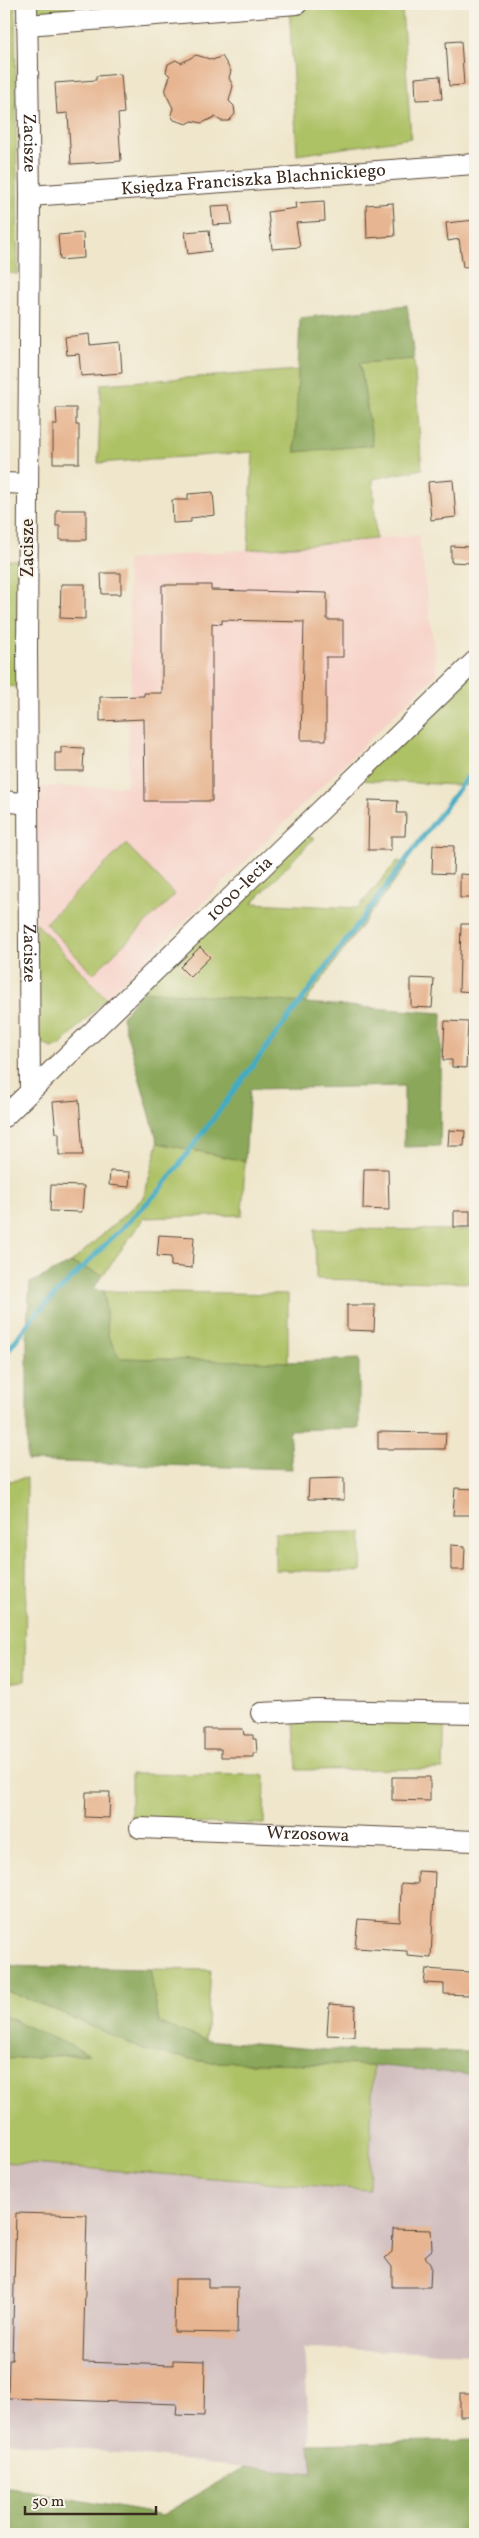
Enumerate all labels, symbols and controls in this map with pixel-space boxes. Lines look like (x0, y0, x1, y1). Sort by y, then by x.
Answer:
street label: Zacisze (16, 113, 42, 173)
street label: Księdza Franciszka Blachnickiego (120, 158, 387, 202)
street label: Zacisze (16, 518, 41, 578)
street label: 1000-lecia (201, 851, 279, 927)
street label: Zacisze (16, 923, 42, 983)
street label: Wrzosowa (266, 1820, 350, 1849)
scale bar (25, 2483, 156, 2515)
text: 50 m (32, 2492, 64, 2513)

